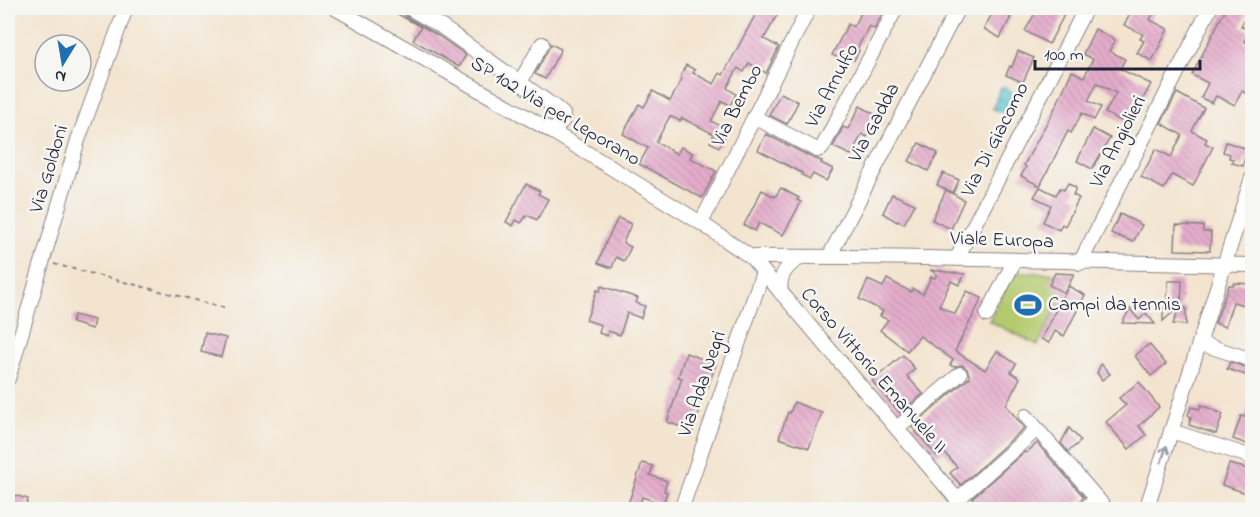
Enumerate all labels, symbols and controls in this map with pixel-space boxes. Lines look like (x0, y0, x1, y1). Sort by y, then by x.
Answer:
north arrow (33, 33, 93, 93)
scale bar (1035, 33, 1200, 71)
street label: Via Arnulfo (798, 39, 867, 134)
text: 100 m (1044, 43, 1084, 69)
street label: SP 102 Via per Leporano (464, 50, 646, 174)
street label: Via Bembo (704, 60, 771, 153)
text: N (53, 63, 68, 89)
street label: Via Gadda (841, 78, 908, 169)
street label: Via Di Giacomo (954, 78, 1037, 203)
street label: Via Angiolieri (1083, 91, 1156, 195)
street label: Via Goldoni (23, 121, 77, 218)
street label: Viale Europa (949, 225, 1054, 257)
street label: Corso Vittorio Emanuele II (793, 282, 953, 460)
sports icon: Campi da tennis (1013, 290, 1043, 320)
place label: Campi da tennis (1048, 291, 1181, 320)
street label: Via Ada Negri (671, 327, 736, 442)
one-way arrow (1159, 445, 1170, 464)

